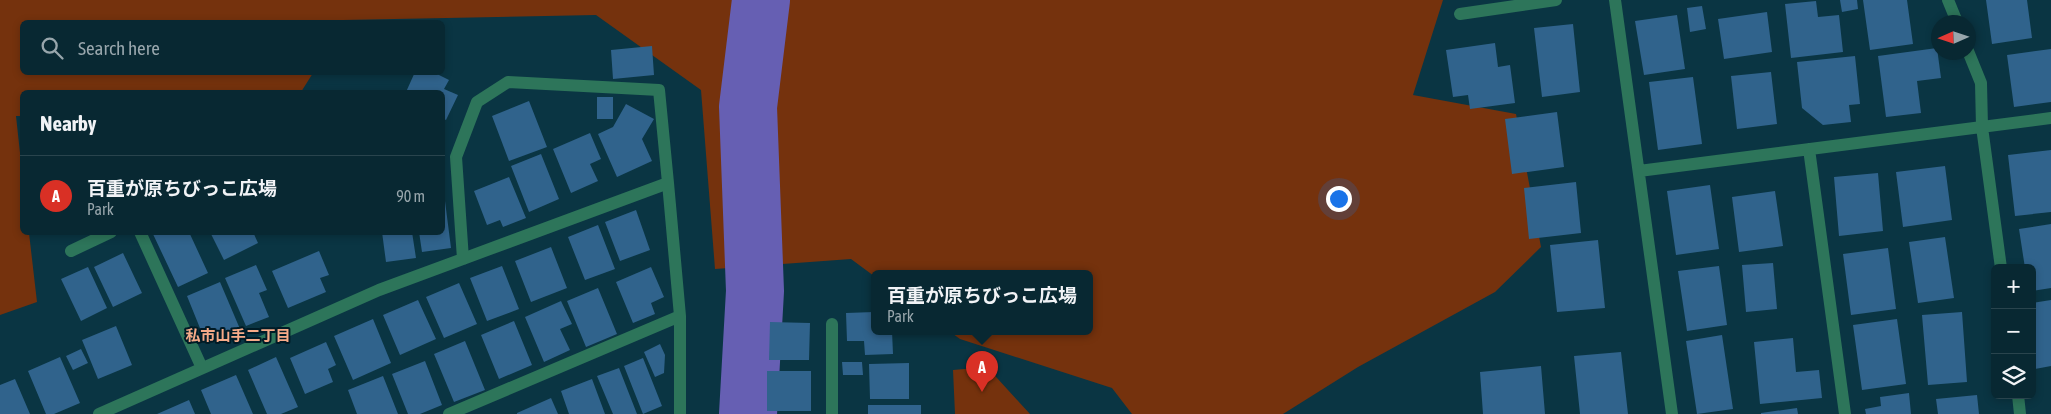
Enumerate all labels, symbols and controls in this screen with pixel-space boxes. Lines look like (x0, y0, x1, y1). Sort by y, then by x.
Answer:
north arrow (1931, 15, 1976, 60)
search box (20, 20, 445, 75)
icon: search (38, 34, 66, 62)
text: Search here (78, 37, 160, 59)
text: Nearby (40, 111, 96, 135)
text: 百重が原ちびっこ広場 (87, 177, 277, 199)
your location (1326, 186, 1352, 212)
text: A (52, 187, 60, 205)
text: 90 m (396, 187, 425, 205)
text: Park (87, 200, 114, 218)
map controls (1991, 264, 2036, 399)
button: + (1991, 264, 2036, 309)
popup (871, 270, 1093, 335)
text: 百重が原ちびっこ広場 (887, 284, 1077, 306)
text: Park (887, 307, 914, 325)
button: − (1991, 309, 2036, 354)
district label: 私市山手二丁目 (185, 327, 291, 344)
pin: A (966, 351, 998, 392)
button: layers (1991, 354, 2036, 399)

